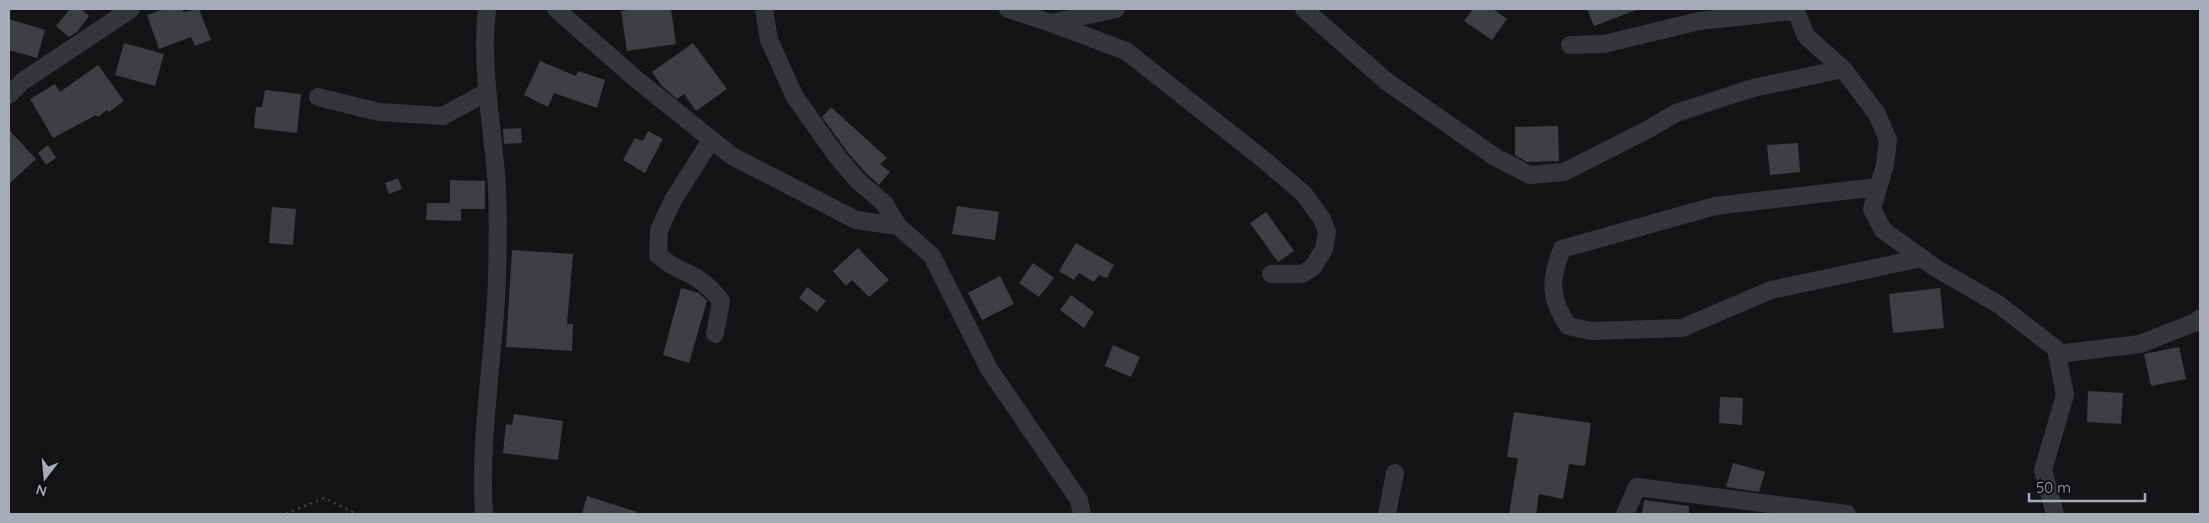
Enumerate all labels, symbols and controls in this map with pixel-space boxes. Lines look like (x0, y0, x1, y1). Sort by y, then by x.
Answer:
north arrow (20, 453, 70, 503)
scale bar (2029, 470, 2145, 502)
text: 50 m (2036, 478, 2071, 497)
text: N (34, 480, 49, 501)

